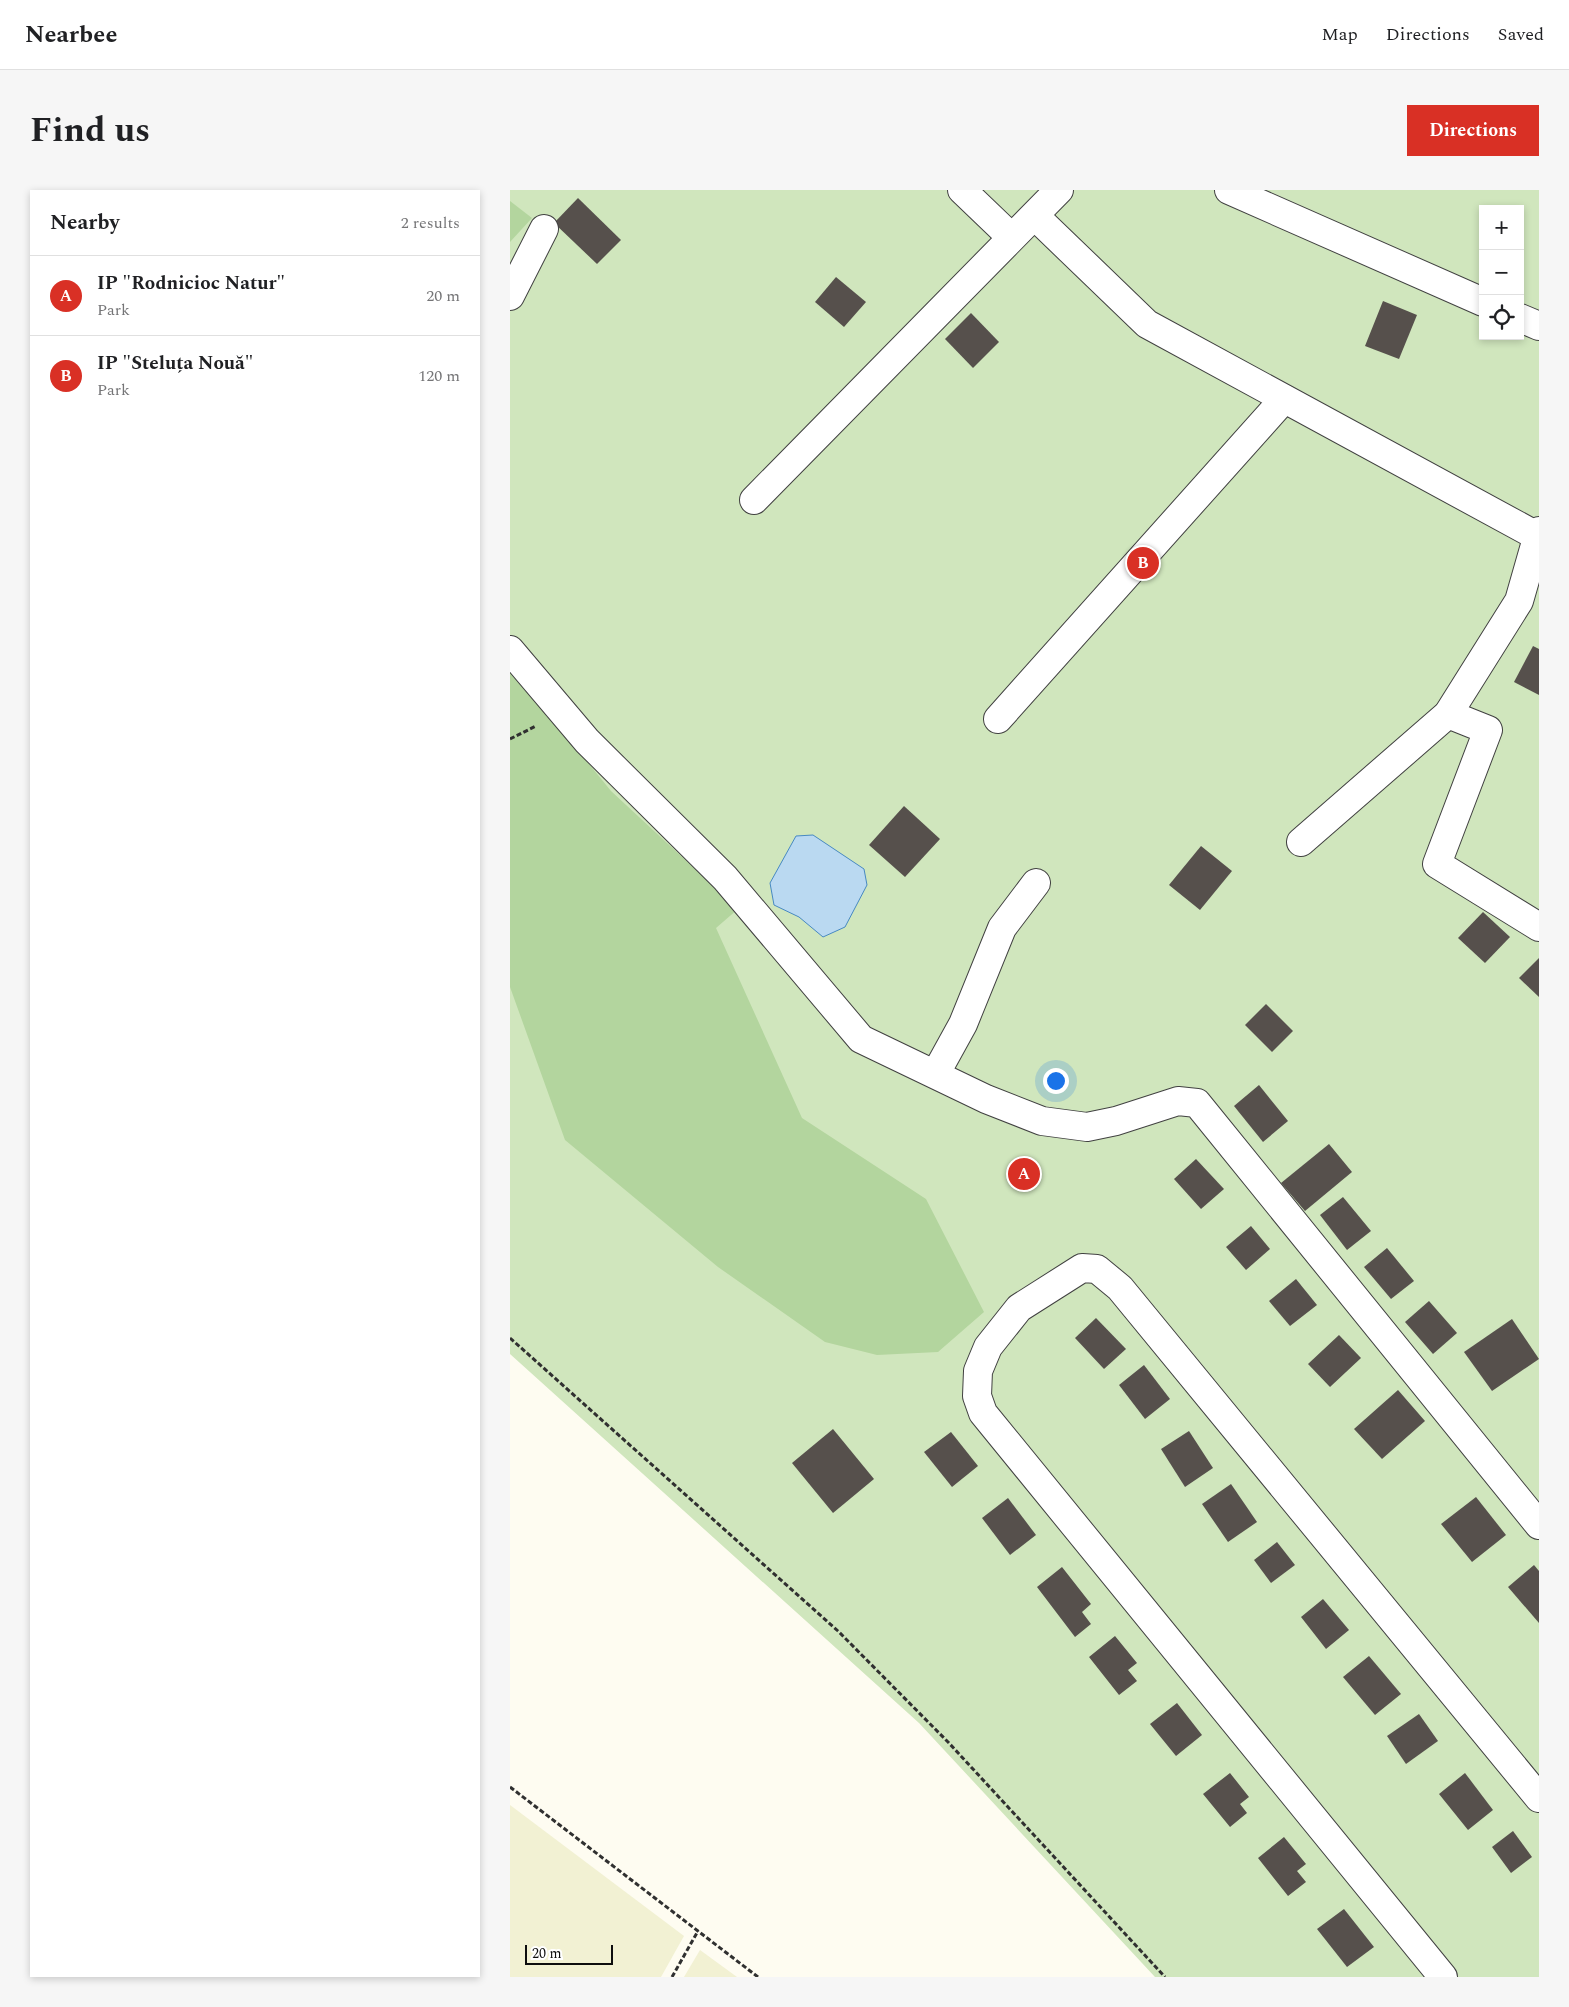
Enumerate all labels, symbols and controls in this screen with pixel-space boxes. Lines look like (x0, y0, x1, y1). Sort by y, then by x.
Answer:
text: Nearbee (25, 17, 117, 53)
text: Map (1322, 21, 1358, 48)
text: Directions (1386, 21, 1470, 48)
text: Saved (1498, 21, 1544, 48)
text: Find us (30, 104, 150, 157)
button: Directions (1407, 105, 1539, 156)
map controls (1479, 205, 1524, 340)
button: + (1479, 205, 1524, 250)
text: Nearby (50, 207, 120, 239)
text: 2 results (401, 211, 460, 235)
button: − (1479, 250, 1524, 295)
text: IP "Rodnicioc Natur" (97, 269, 285, 298)
text: A (60, 284, 72, 308)
text: 20 m (426, 284, 460, 308)
button: locate (1479, 295, 1524, 340)
text: Park (97, 298, 130, 322)
text: IP "Steluța Nouă" (97, 349, 253, 378)
text: B (60, 364, 72, 388)
text: 120 m (418, 364, 460, 388)
text: Park (97, 378, 130, 402)
pin: B (1127, 544, 1159, 582)
your location (1043, 1068, 1069, 1094)
pin: A (1008, 1155, 1040, 1193)
scale bar (525, 1942, 612, 1965)
text: 20 m (532, 1943, 562, 1964)

